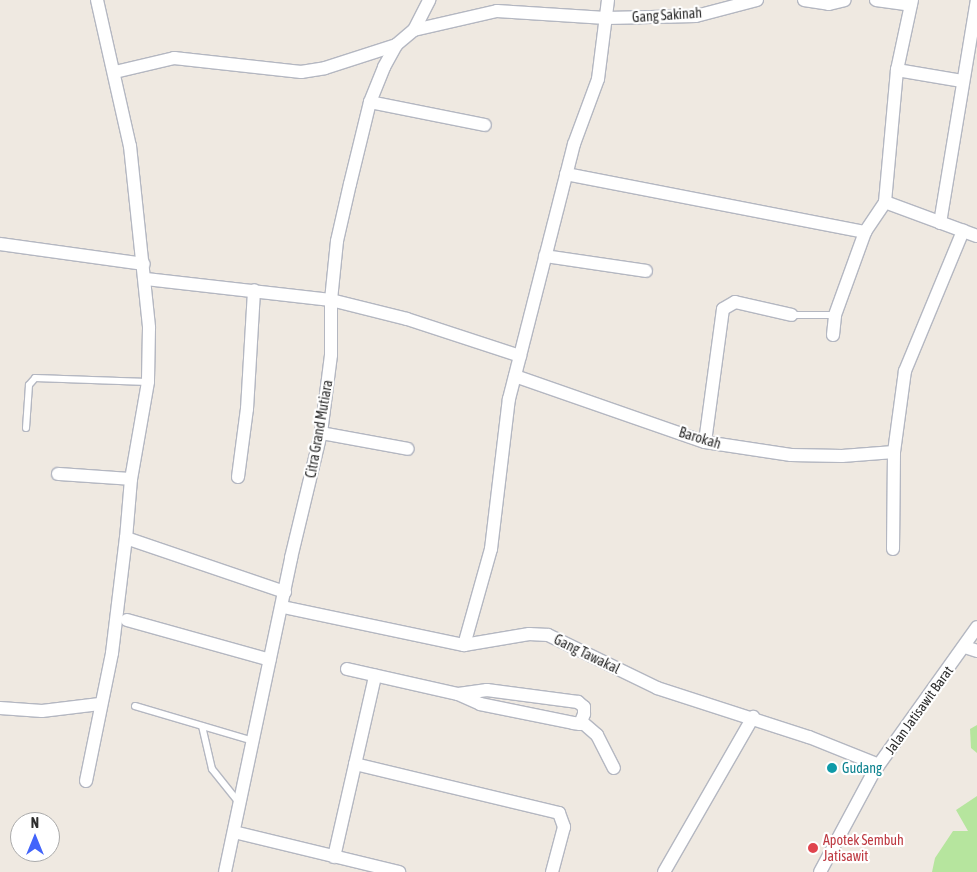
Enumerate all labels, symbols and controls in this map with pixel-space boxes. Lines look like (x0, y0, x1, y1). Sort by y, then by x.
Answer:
street label: Gang Sakinah (631, 4, 703, 26)
street label: Citra Grand Mutiara (302, 379, 336, 479)
street label: Barokah (677, 424, 723, 452)
street label: Gang Tawakal (551, 631, 623, 677)
street label: Jalan Jatisawit Barat (881, 663, 957, 757)
place label: Gudang (842, 760, 882, 776)
marker: Gudang (826, 762, 838, 774)
north arrow (10, 812, 60, 862)
text: N (31, 815, 39, 831)
place label: Apotek Sembuh Jatisawit (823, 832, 904, 864)
marker: Apotek Sembuh Jatisawit (807, 842, 819, 854)

